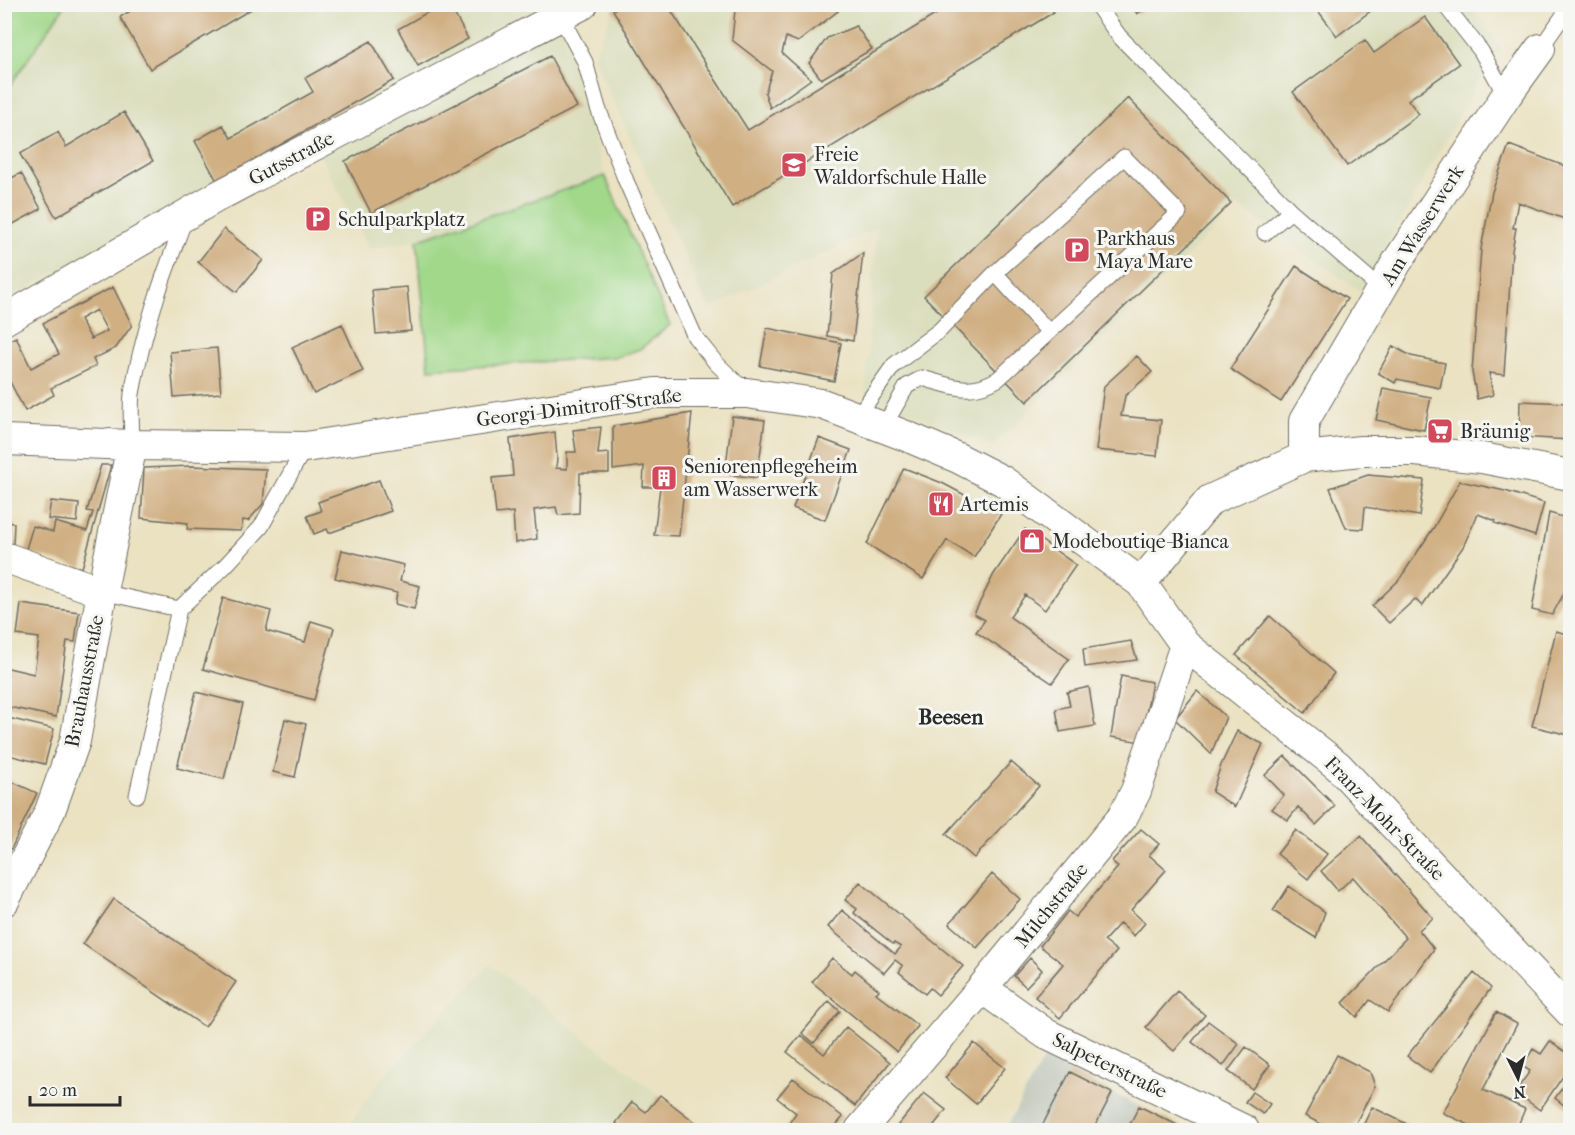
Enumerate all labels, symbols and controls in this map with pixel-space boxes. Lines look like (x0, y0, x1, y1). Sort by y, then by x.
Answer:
street label: Gutsstraße (245, 126, 338, 190)
place label: Freie Waldorfschule Halle (813, 143, 987, 189)
school or university icon: Freie Waldorfschule Halle (779, 150, 809, 180)
street label: Am Wasserwerk (1376, 160, 1469, 291)
parking icon: Schulparkplatz (303, 204, 333, 234)
place label: Schulparkplatz (338, 208, 465, 231)
place label: Parkhaus Maya Mare (1096, 227, 1193, 273)
parking icon: Parkhaus Maya Mare (1062, 235, 1092, 265)
street label: Georgi-Dimitroff-Straße (475, 383, 683, 432)
supermarket icon: Bräunig (1425, 416, 1455, 446)
place label: Bräunig (1460, 420, 1530, 443)
place label: Seniorenpflegeheim am Wasserwerk (684, 455, 858, 501)
building icon: Seniorenpflegeheim am Wasserwerk (649, 463, 679, 493)
restaurant icon: Artemis (926, 489, 956, 519)
place label: Artemis (959, 493, 1029, 516)
shop icon: Modeboutiqe-Bianca (1017, 526, 1047, 556)
place label: Modeboutiqe-Bianca (1052, 530, 1229, 553)
street label: Brauhausstraße (60, 613, 109, 749)
district label: Beesen (919, 705, 984, 729)
street label: Franz-Mohr-Straße (1320, 752, 1450, 885)
street label: Milchstraße (1010, 858, 1093, 952)
street label: Salpeterstraße (1049, 1028, 1171, 1103)
north arrow (1488, 1048, 1548, 1108)
scale bar (30, 1069, 120, 1107)
text: 20 m (39, 1080, 77, 1101)
text: N (1512, 1082, 1527, 1103)

